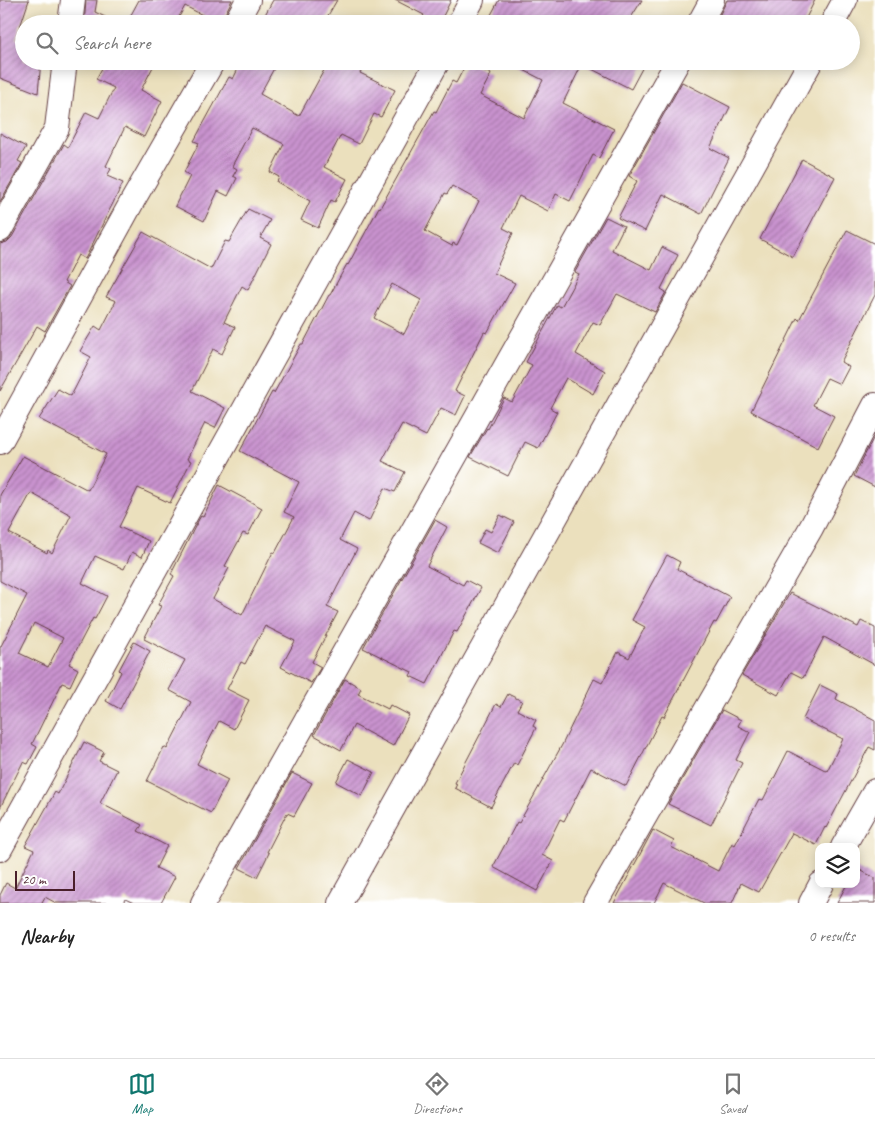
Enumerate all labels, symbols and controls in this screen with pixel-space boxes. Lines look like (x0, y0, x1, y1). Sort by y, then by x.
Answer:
search box (15, 15, 860, 70)
icon: search (33, 29, 61, 57)
text: Search here (73, 31, 150, 55)
map controls (815, 843, 860, 888)
button: layers (815, 843, 860, 888)
scale bar (15, 868, 75, 891)
text: 20 m (22, 871, 46, 888)
text: Nearby (20, 923, 73, 949)
text: 0 results (808, 926, 855, 946)
tab: Map (128, 1070, 156, 1117)
tab: Directions (413, 1070, 462, 1117)
tab: Saved (719, 1070, 747, 1117)

